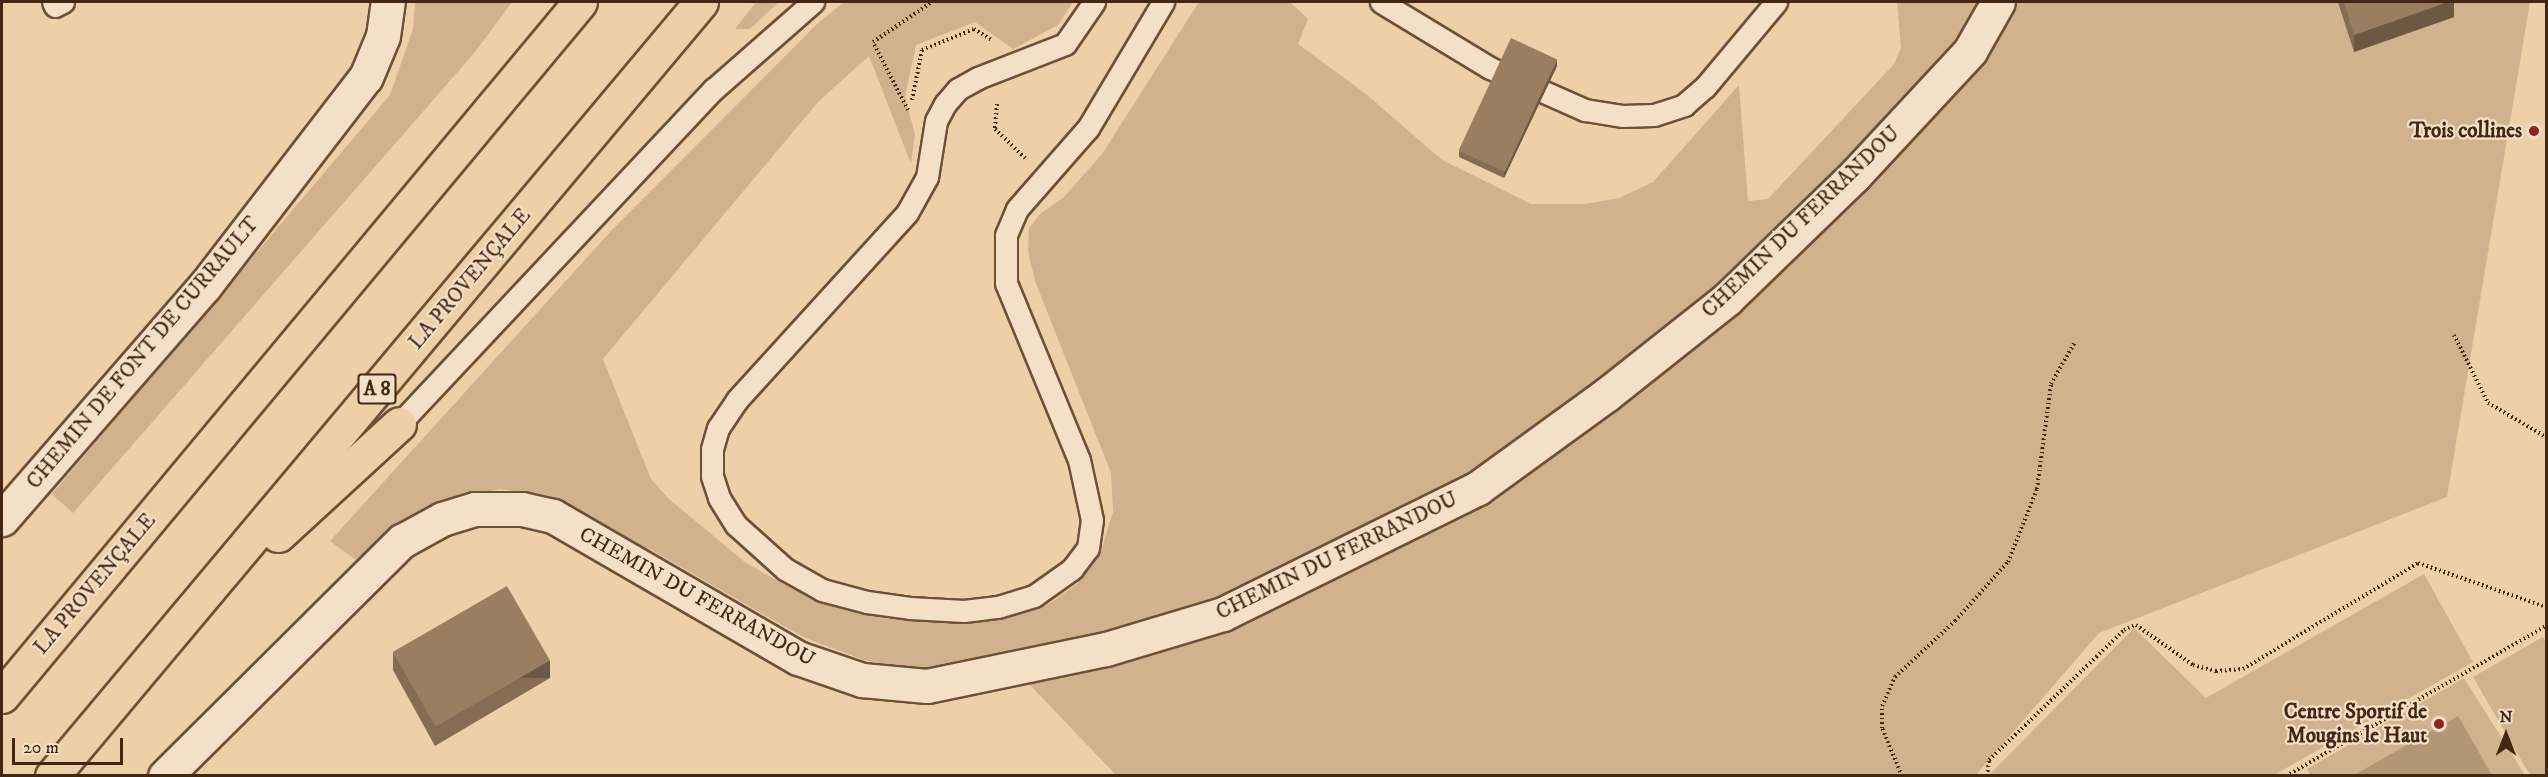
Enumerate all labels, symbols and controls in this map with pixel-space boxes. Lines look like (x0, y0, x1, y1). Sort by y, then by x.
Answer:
place label: Trois collines (2409, 118, 2522, 144)
street label: CHEMIN DU FERRANDOU (1697, 121, 1905, 323)
marker: Trois collines (2527, 124, 2541, 138)
street label: LA PROVENÇALE (404, 203, 536, 355)
street label: CHEMIN DE FONT DE CURRAULT (22, 212, 264, 494)
road number: A 8 (356, 372, 398, 406)
street label: CHEMIN DU FERRANDOU (1212, 487, 1462, 625)
street label: LA PROVENÇALE (29, 508, 161, 660)
street label: CHEMIN DU FERRANDOU (575, 522, 819, 672)
place label: Centre Sportif de Mougins le Haut (2284, 699, 2427, 749)
north arrow (2476, 705, 2536, 765)
text: N (2499, 707, 2513, 727)
marker: Centre Sportif de Mougins le Haut (2432, 717, 2446, 731)
scale bar (15, 726, 126, 764)
text: 20 m (23, 737, 59, 759)

